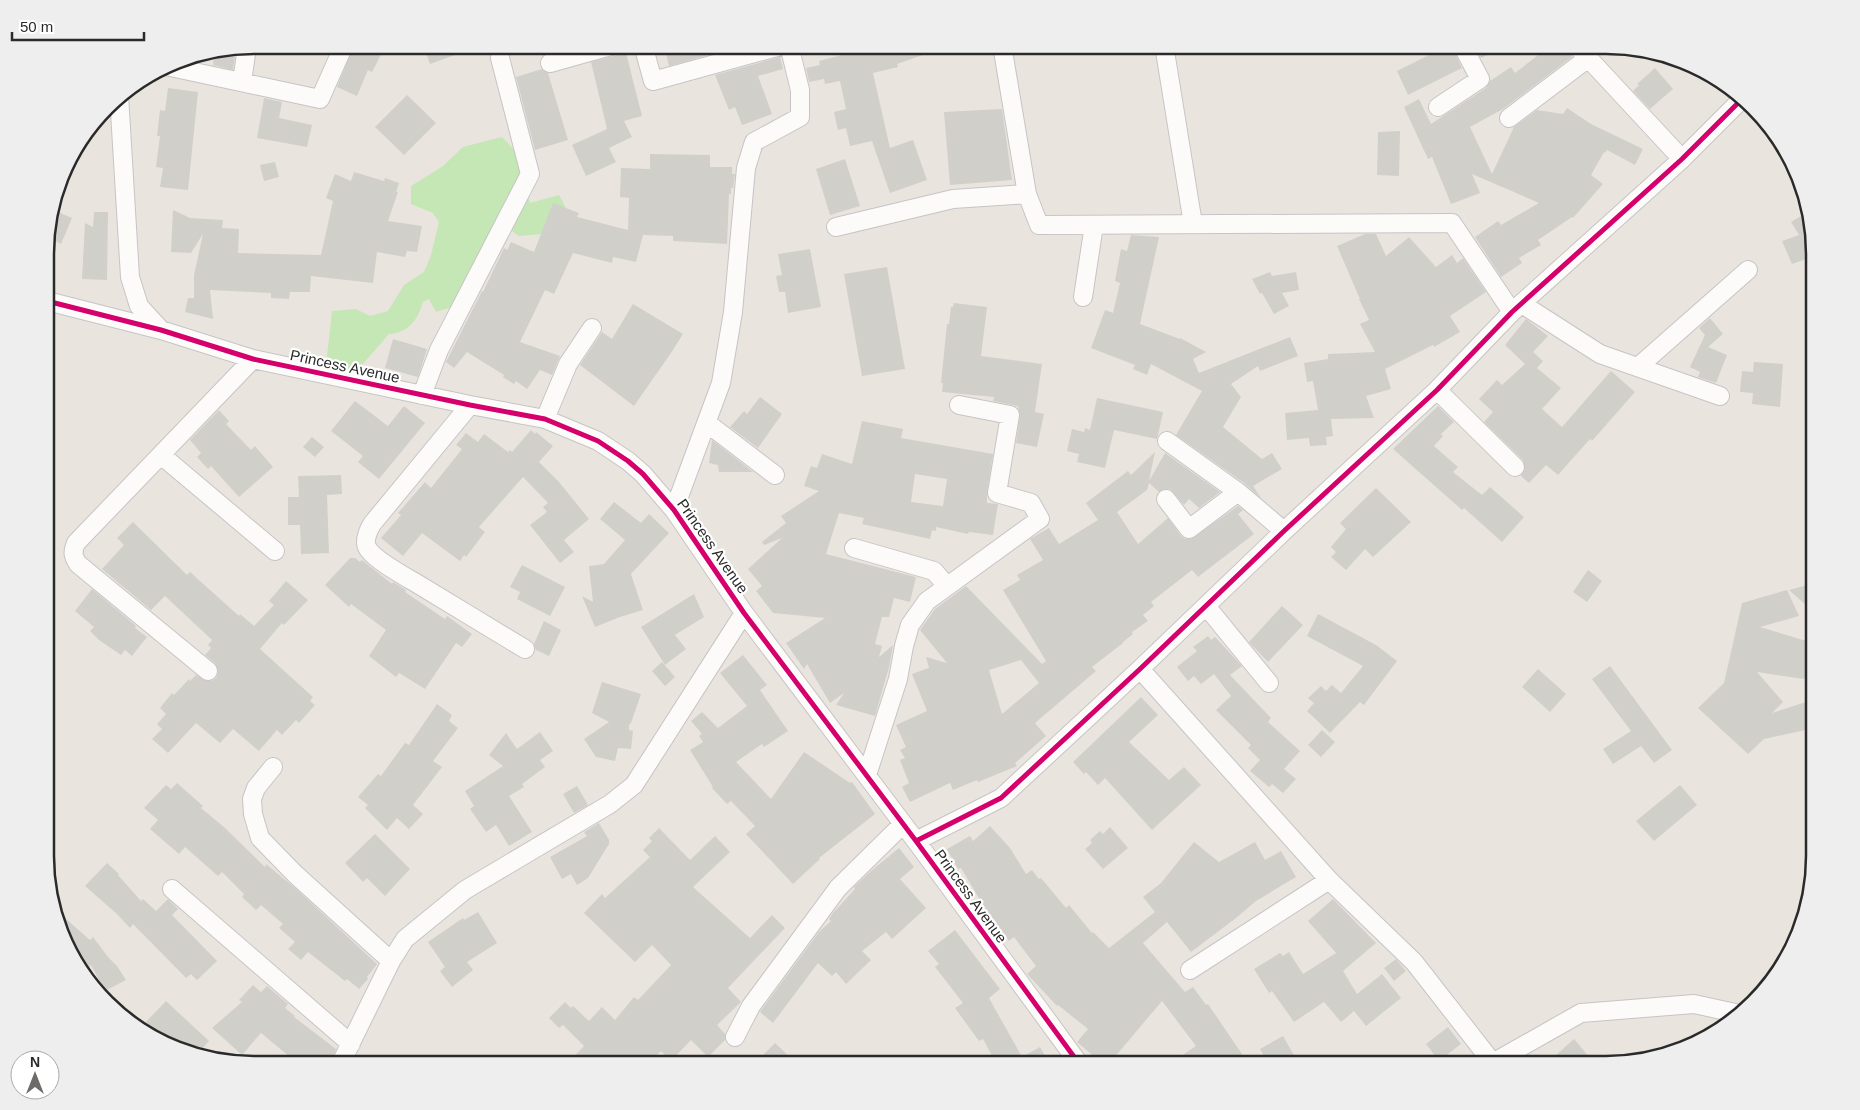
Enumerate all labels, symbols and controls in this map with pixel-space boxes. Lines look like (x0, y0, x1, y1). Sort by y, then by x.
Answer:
scale bar (12, 10, 145, 42)
text: 50 m (20, 18, 53, 35)
street label: Princess Avenue (289, 346, 401, 386)
street label: Princess Avenue (674, 495, 752, 597)
street label: Princess Avenue (931, 846, 1011, 946)
north arrow (10, 1050, 60, 1100)
text: N (30, 1054, 40, 1070)

